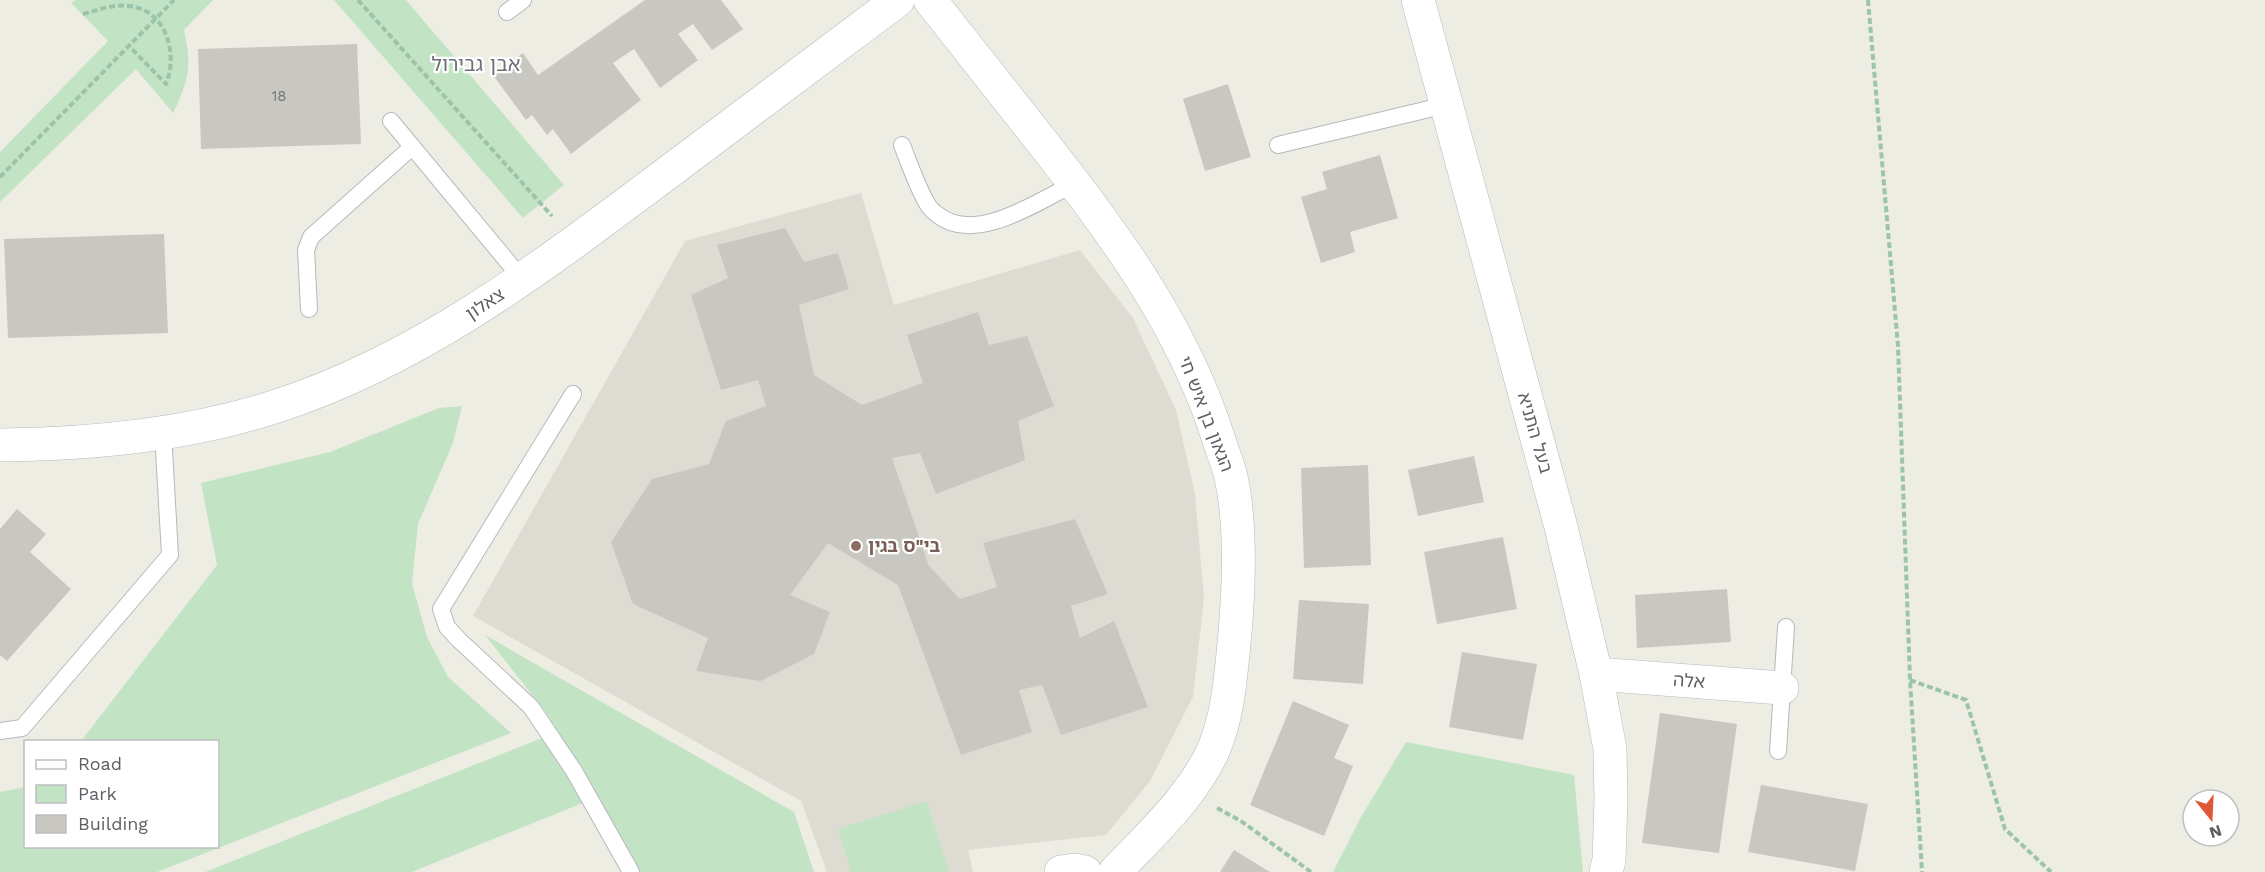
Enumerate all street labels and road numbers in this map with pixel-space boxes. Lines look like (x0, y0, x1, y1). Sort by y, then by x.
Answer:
street label: צאלון (461, 283, 508, 324)
street label: הגאון בן איש חי (1175, 353, 1238, 475)
street label: בעל התניא (1514, 390, 1557, 476)
street label: אלה (1672, 669, 1706, 692)

